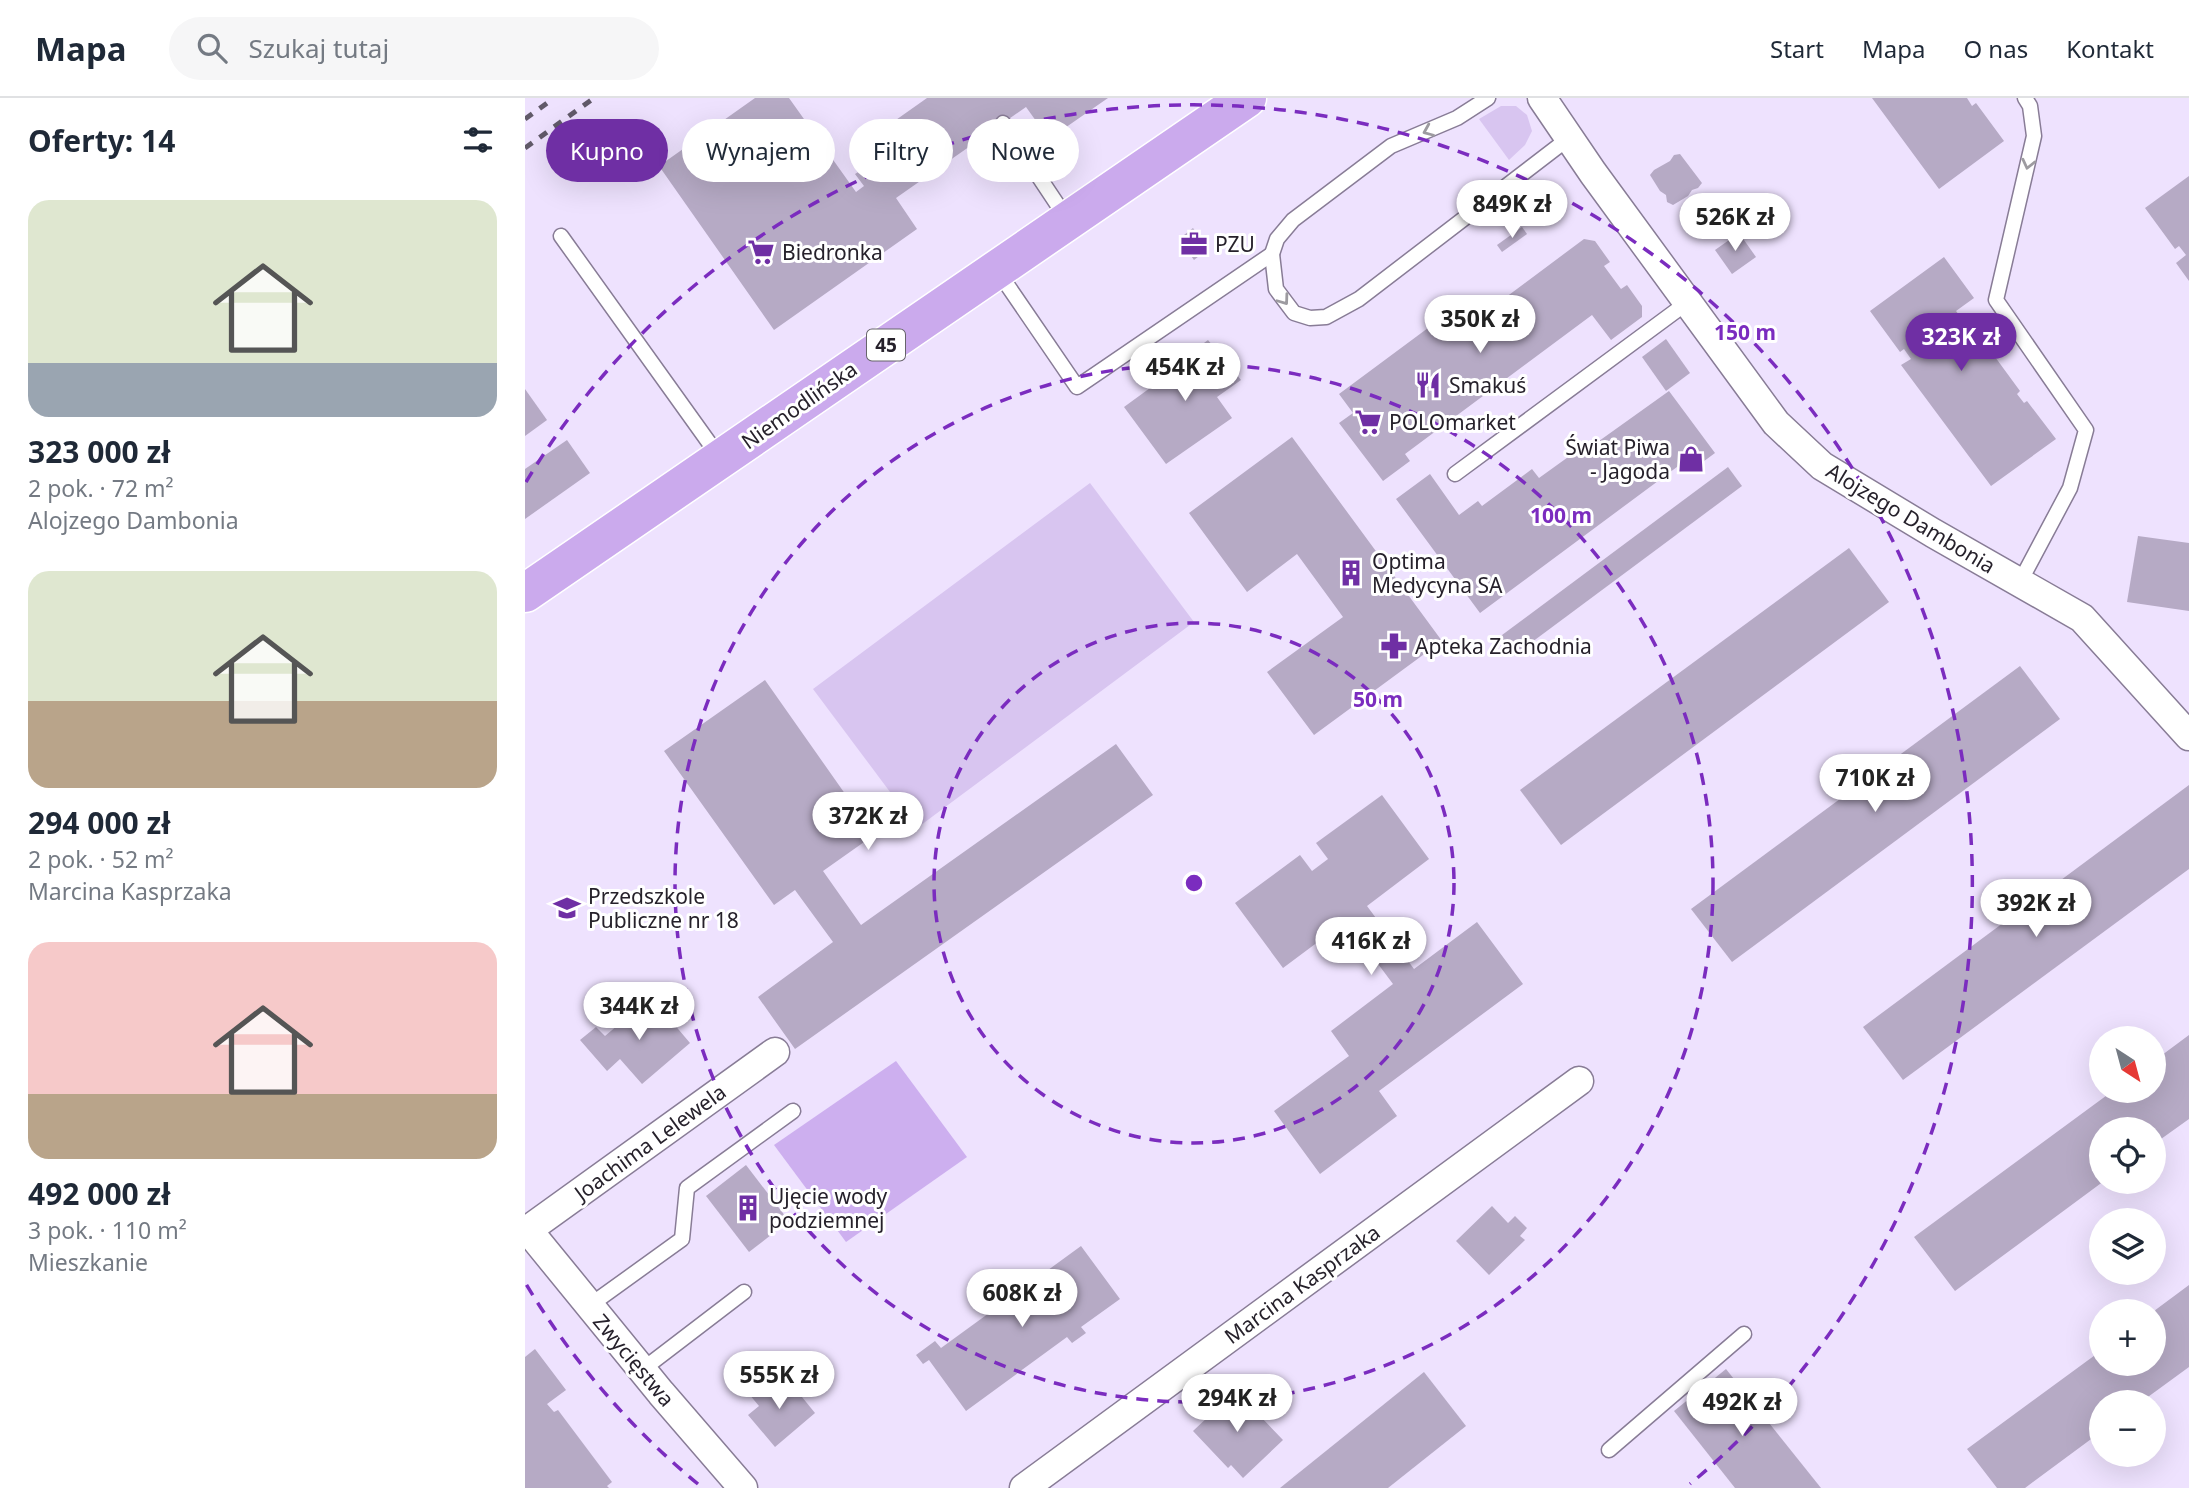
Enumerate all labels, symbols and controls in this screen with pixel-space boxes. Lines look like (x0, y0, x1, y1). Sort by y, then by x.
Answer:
search box (169, 17, 659, 80)
text: Mapa (35, 26, 127, 71)
icon: search (193, 29, 231, 67)
text: Szukaj tutaj (249, 30, 389, 66)
text: Start (1770, 32, 1824, 65)
text: Mapa (1862, 32, 1925, 65)
text: O nas (1963, 32, 2028, 65)
text: Kontakt (2066, 32, 2154, 65)
chip: Kupno (546, 119, 668, 182)
chip: Wynajem (682, 119, 835, 182)
chip: Filtry (849, 119, 953, 182)
chip: Nowe (967, 119, 1079, 182)
text: Oferty: 14 (28, 120, 175, 161)
icon: filters (459, 121, 497, 159)
one-way arrow (1423, 123, 1435, 137)
one-way arrow (2022, 158, 2037, 170)
pin: 849K zł (1447, 180, 1577, 240)
text: 849K zł (1472, 187, 1552, 219)
pin: 526K zł (1670, 194, 1800, 253)
text: 526K zł (1695, 200, 1775, 232)
office icon: PZU (1179, 229, 1209, 259)
place label: PZU (1215, 230, 1255, 258)
supermarket icon: Biedronka (746, 237, 776, 267)
place label: Biedronka (782, 238, 883, 266)
icon: home (200, 245, 326, 371)
one-way arrow (1275, 292, 1288, 304)
pin: 350K zł (1415, 296, 1545, 355)
text: 350K zł (1440, 302, 1520, 334)
pin: 323K zł (1896, 314, 2026, 373)
text: 150 m (1714, 318, 1776, 346)
text: 323K zł (1921, 320, 2001, 352)
road number: 45 (867, 330, 905, 360)
pin: 454K zł (1120, 344, 1250, 403)
text: 454K zł (1145, 350, 1225, 382)
street label: Niemodlińska (736, 355, 862, 455)
restaurant icon: Smakuś (1413, 370, 1443, 400)
place label: Smakuś (1449, 371, 1526, 399)
supermarket icon: POLOmarket (1353, 407, 1383, 437)
place label: POLOmarket (1389, 408, 1516, 436)
text: 323 000 zł (28, 431, 171, 472)
place label: Świat Piwa - Jagoda (1565, 433, 1670, 485)
shop icon: Świat Piwa - Jagoda (1676, 444, 1706, 474)
street label: Alojzego Dambonia (1821, 456, 2001, 580)
text: 2 pok. · 72 m² (28, 472, 174, 504)
text: 100 m (1530, 501, 1592, 529)
text: Alojzego Dambonia (28, 504, 239, 536)
place label: Optima Medycyna SA (1372, 547, 1503, 599)
building icon: Optima Medycyna SA (1336, 558, 1366, 588)
icon: home (200, 616, 326, 742)
pharmacy icon: Apteka Zachodnia (1379, 631, 1409, 661)
place label: Apteka Zachodnia (1415, 632, 1592, 660)
text: 50 m (1353, 685, 1403, 713)
pin: 710K zł (1810, 754, 1940, 814)
text: 710K zł (1835, 761, 1915, 793)
pin: 372K zł (803, 792, 933, 852)
text: 372K zł (828, 799, 908, 831)
text: 294 000 zł (28, 802, 171, 843)
text: 2 pok. · 52 m² (28, 843, 174, 875)
centre of rings (1182, 871, 1206, 895)
text: Marcina Kasprzaka (28, 875, 232, 907)
pin: 392K zł (1971, 880, 2101, 939)
place label: Przedszkole Publiczne nr 18 (588, 882, 739, 934)
text: 392K zł (1996, 886, 2076, 918)
school or university icon: Przedszkole Publiczne nr 18 (552, 893, 582, 923)
pin: 416K zł (1306, 918, 1436, 977)
text: 416K zł (1331, 924, 1411, 956)
pin: 344K zł (574, 982, 704, 1042)
icon: home (200, 987, 326, 1113)
text: 344K zł (599, 989, 679, 1021)
north arrow (2089, 1026, 2167, 1102)
map controls (2089, 1026, 2166, 1467)
street label: Joachima Lelewela (567, 1078, 731, 1208)
button: locate (2089, 1117, 2166, 1194)
text: 492 000 zł (28, 1173, 171, 1214)
place label: Ujęcie wody podziemnej (769, 1182, 888, 1234)
building icon: Ujęcie wody podziemnej (733, 1193, 763, 1223)
button: layers (2089, 1208, 2166, 1285)
text: 3 pok. · 110 m² (28, 1214, 187, 1246)
street label: Marcina Kasprzaka (1219, 1218, 1385, 1350)
text: Mieszkanie (28, 1246, 148, 1278)
pin: 608K zł (957, 1270, 1087, 1329)
text: 608K zł (982, 1276, 1062, 1308)
button: + (2089, 1299, 2166, 1376)
street label: Zwycięstwa (587, 1308, 681, 1412)
pin: 555K zł (714, 1352, 844, 1411)
text: 555K zł (739, 1358, 819, 1390)
pin: 294K zł (1172, 1374, 1302, 1434)
pin: 492K zł (1677, 1378, 1807, 1438)
text: 294K zł (1197, 1381, 1277, 1413)
text: 492K zł (1702, 1385, 1782, 1417)
button: − (2089, 1390, 2166, 1467)

